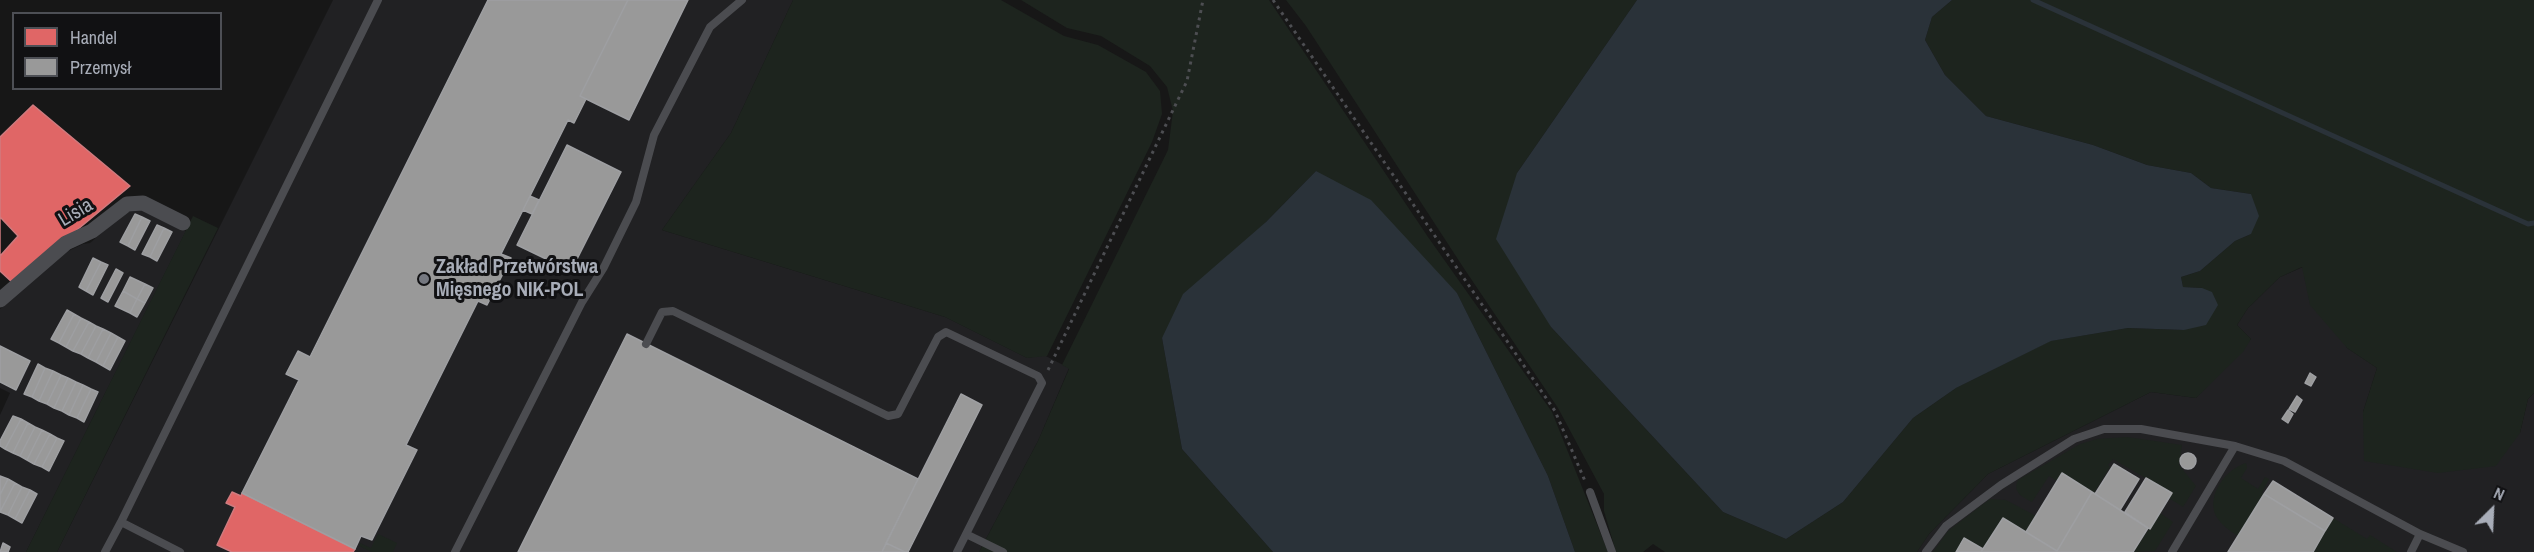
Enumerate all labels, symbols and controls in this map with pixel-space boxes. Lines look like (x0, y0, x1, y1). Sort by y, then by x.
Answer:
legend (12, 12, 222, 90)
text: Handel (70, 25, 117, 50)
text: Przemysł (70, 55, 131, 80)
street label: Lisia (55, 194, 97, 232)
place label: Zakład Przetwórstwa Mięsnego NIK-POL (436, 256, 598, 303)
marker: Zakład Przetwórstwa Mięsnego NIK-POL (417, 272, 431, 286)
north arrow (2462, 480, 2522, 540)
text: N (2491, 482, 2508, 506)

